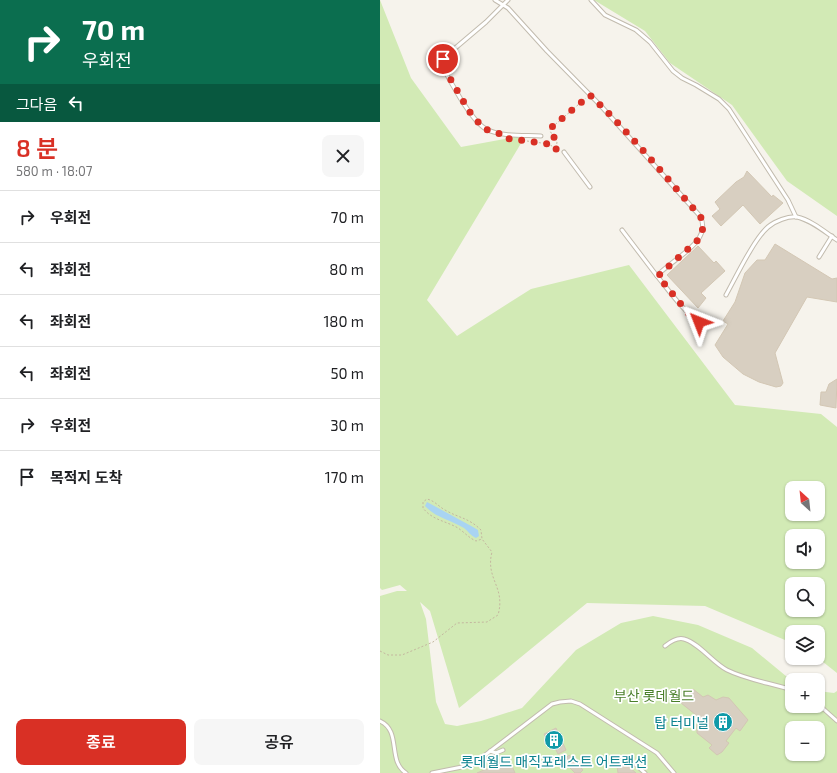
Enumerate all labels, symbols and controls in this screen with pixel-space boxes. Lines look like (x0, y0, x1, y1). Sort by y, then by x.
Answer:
text: 70 m (82, 12, 145, 46)
icon: right (16, 16, 68, 68)
pin (426, 42, 460, 76)
icon: arrive (432, 48, 454, 70)
text: 우회전 (82, 49, 132, 71)
icon: left (65, 92, 87, 114)
text: 그다음 (16, 95, 57, 113)
text: 8 분 (16, 133, 58, 162)
button: close (322, 135, 364, 177)
text: 580 m · 18:07 (16, 163, 92, 179)
icon: right (16, 206, 38, 228)
text: 우회전 (50, 208, 91, 226)
text: 70 m (331, 208, 364, 226)
icon: left (16, 258, 38, 280)
text: 좌회전 (50, 260, 91, 278)
text: 80 m (329, 260, 364, 278)
position arrow (678, 301, 720, 343)
icon: left (16, 310, 38, 332)
text: 좌회전 (50, 312, 91, 330)
text: 180 m (323, 312, 364, 330)
icon: left (16, 362, 38, 384)
text: 좌회전 (50, 364, 91, 382)
text: 50 m (330, 364, 364, 382)
icon: right (16, 414, 38, 436)
text: 우회전 (50, 416, 91, 434)
text: 30 m (330, 416, 364, 434)
icon: arrive (16, 466, 38, 488)
text: 목적지 도착 (50, 468, 122, 486)
text: 170 m (325, 468, 364, 486)
north arrow (785, 481, 825, 521)
map controls (785, 481, 825, 761)
button: sound (785, 529, 825, 569)
button: search (785, 577, 825, 617)
button: layers (785, 625, 825, 665)
button: + (785, 673, 825, 713)
park label: 부산 롯데월드 (614, 687, 694, 704)
building icon: 탑 터미널 (712, 711, 734, 733)
place label: 탑 터미널 (654, 714, 709, 731)
button: 종료 (16, 719, 186, 765)
button: 공유 (194, 719, 364, 765)
button: − (785, 721, 825, 761)
building icon: 롯데월드 매직포레스트 어트랙션 (543, 729, 565, 751)
place label: 롯데월드 매직포레스트 어트랙션 (461, 753, 647, 770)

